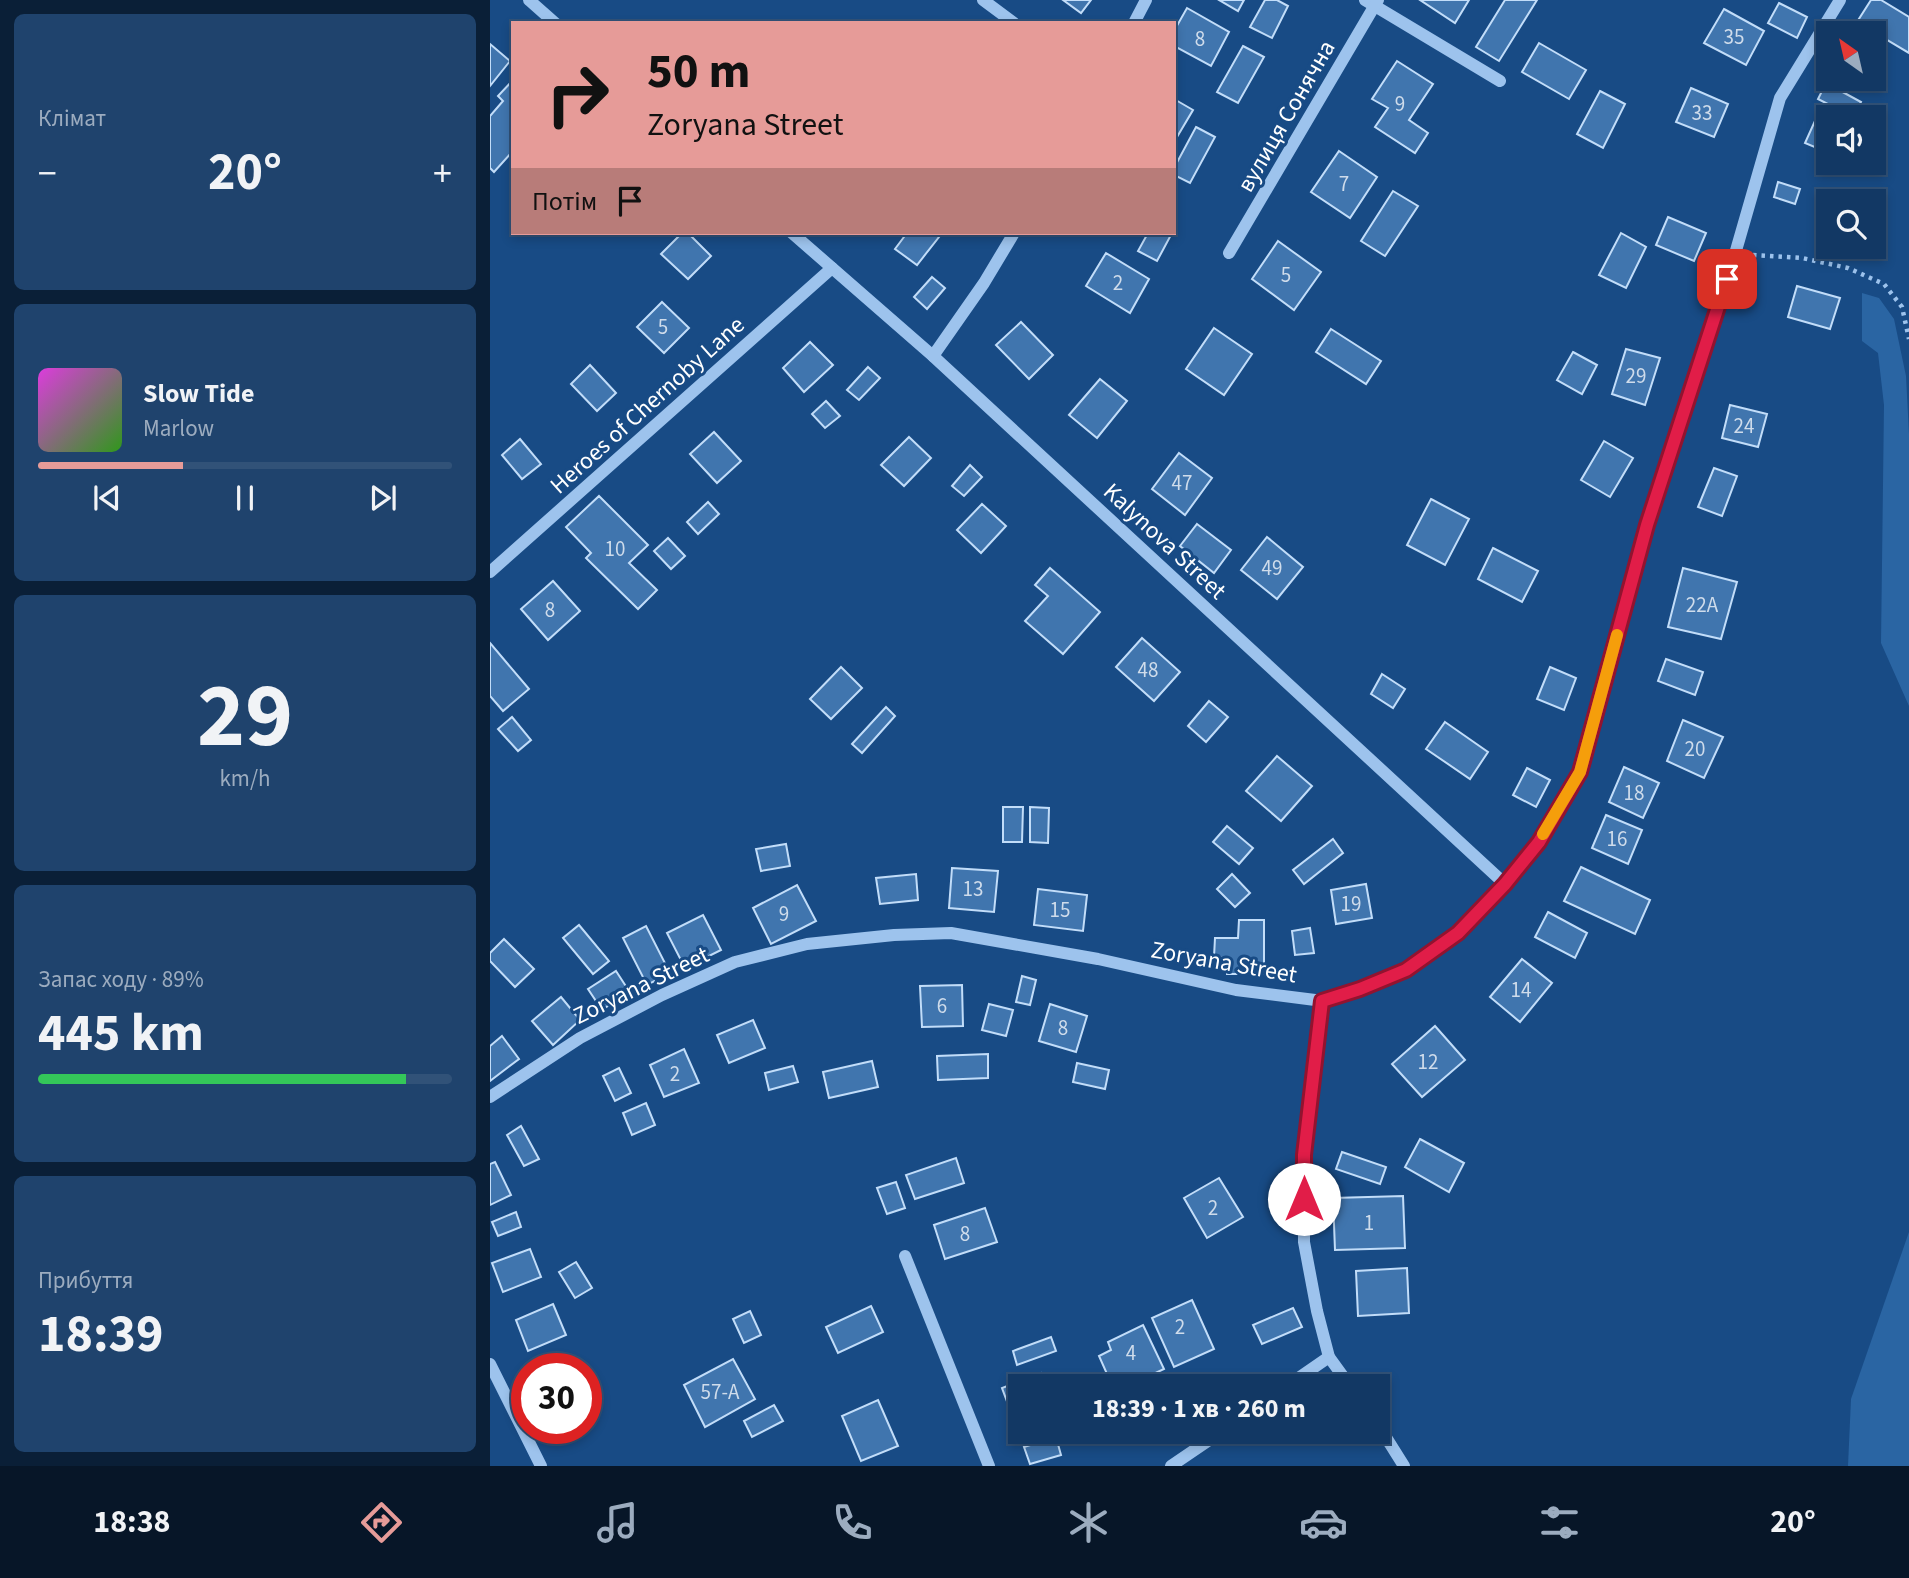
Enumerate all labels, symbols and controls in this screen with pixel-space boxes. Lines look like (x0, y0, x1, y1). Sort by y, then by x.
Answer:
north arrow (1816, 21, 1886, 91)
map controls (1816, 21, 1886, 259)
house number: 35 (1724, 22, 1744, 52)
house number: 8 (1195, 24, 1205, 54)
street label: вулиця Сонячна (1229, 34, 1344, 199)
text: 50 m (647, 37, 751, 107)
icon: right (532, 49, 623, 140)
house number: 9 (1395, 89, 1405, 119)
house number: 33 (1692, 98, 1712, 128)
text: Клімат (38, 102, 106, 135)
text: Zoryana Street (647, 102, 843, 148)
button: sound (1816, 105, 1886, 175)
text: 20° (208, 136, 282, 210)
text: − (38, 147, 57, 201)
text: + (433, 147, 452, 201)
house number: 7 (1339, 169, 1349, 199)
icon: arrive (611, 182, 649, 220)
text: Потім (532, 183, 597, 220)
button: search (1816, 189, 1886, 259)
pin (1697, 249, 1757, 309)
house number: 5 (1281, 260, 1291, 290)
icon: arrive (1708, 260, 1746, 298)
house number: 2 (1113, 268, 1123, 298)
street label: Heroes of Chernoby Lane (542, 308, 752, 502)
house number: 5 (658, 312, 668, 342)
house number: 29 (1626, 361, 1646, 391)
text: Slow Tide (143, 375, 254, 412)
house number: 24 (1734, 411, 1754, 441)
text: Marlow (143, 412, 214, 445)
house number: 47 (1172, 468, 1192, 498)
street label: Kalynova Street (1095, 475, 1234, 608)
icon: previous (88, 479, 126, 517)
icon: pause (226, 479, 264, 517)
icon: next (364, 479, 402, 517)
house number: 10 (605, 534, 625, 564)
house number: 49 (1262, 553, 1282, 583)
house number: 22А (1686, 590, 1719, 620)
house number: 8 (545, 595, 555, 625)
text: 29 (197, 652, 293, 781)
house number: 48 (1138, 655, 1158, 685)
house number: 20 (1685, 734, 1705, 764)
text: km/h (219, 762, 271, 795)
house number: 18 (1624, 778, 1644, 808)
house number: 16 (1607, 824, 1627, 854)
house number: 13 (963, 874, 983, 904)
house number: 19 (1341, 889, 1361, 919)
house number: 15 (1050, 895, 1070, 925)
house number: 9 (779, 899, 789, 929)
street label: Zoryana Street (1148, 932, 1300, 993)
street label: Zoryana Street (567, 937, 715, 1033)
text: Запас ходу · 89% (38, 963, 204, 996)
house number: 14 (1511, 975, 1531, 1005)
house number: 6 (937, 991, 947, 1021)
text: 445 km (38, 997, 204, 1071)
house number: 8 (1058, 1013, 1068, 1043)
house number: 12 (1418, 1047, 1438, 1077)
house number: 2 (670, 1059, 680, 1089)
position arrow (1267, 1162, 1341, 1236)
house number: 2 (1208, 1193, 1218, 1223)
house number: 1 (1364, 1208, 1374, 1238)
house number: 8 (960, 1219, 970, 1249)
text: Прибуття (38, 1264, 133, 1297)
text: 18:39 (38, 1298, 163, 1372)
house number: 2 (1175, 1312, 1185, 1342)
house number: 4 (1126, 1338, 1136, 1368)
speed limit sign: 30 (511, 1353, 602, 1444)
house number: 57-А (701, 1377, 740, 1407)
text: 18:39 · 1 хв · 260 m (1092, 1390, 1306, 1427)
icon: directions (357, 1498, 406, 1547)
icon: music (593, 1498, 642, 1547)
icon: phone (828, 1498, 877, 1547)
icon: climate (1064, 1498, 1113, 1547)
icon: car (1299, 1498, 1348, 1547)
icon: filters (1535, 1498, 1584, 1547)
text: 18:38 (93, 1499, 170, 1545)
text: 20° (1770, 1499, 1816, 1545)

